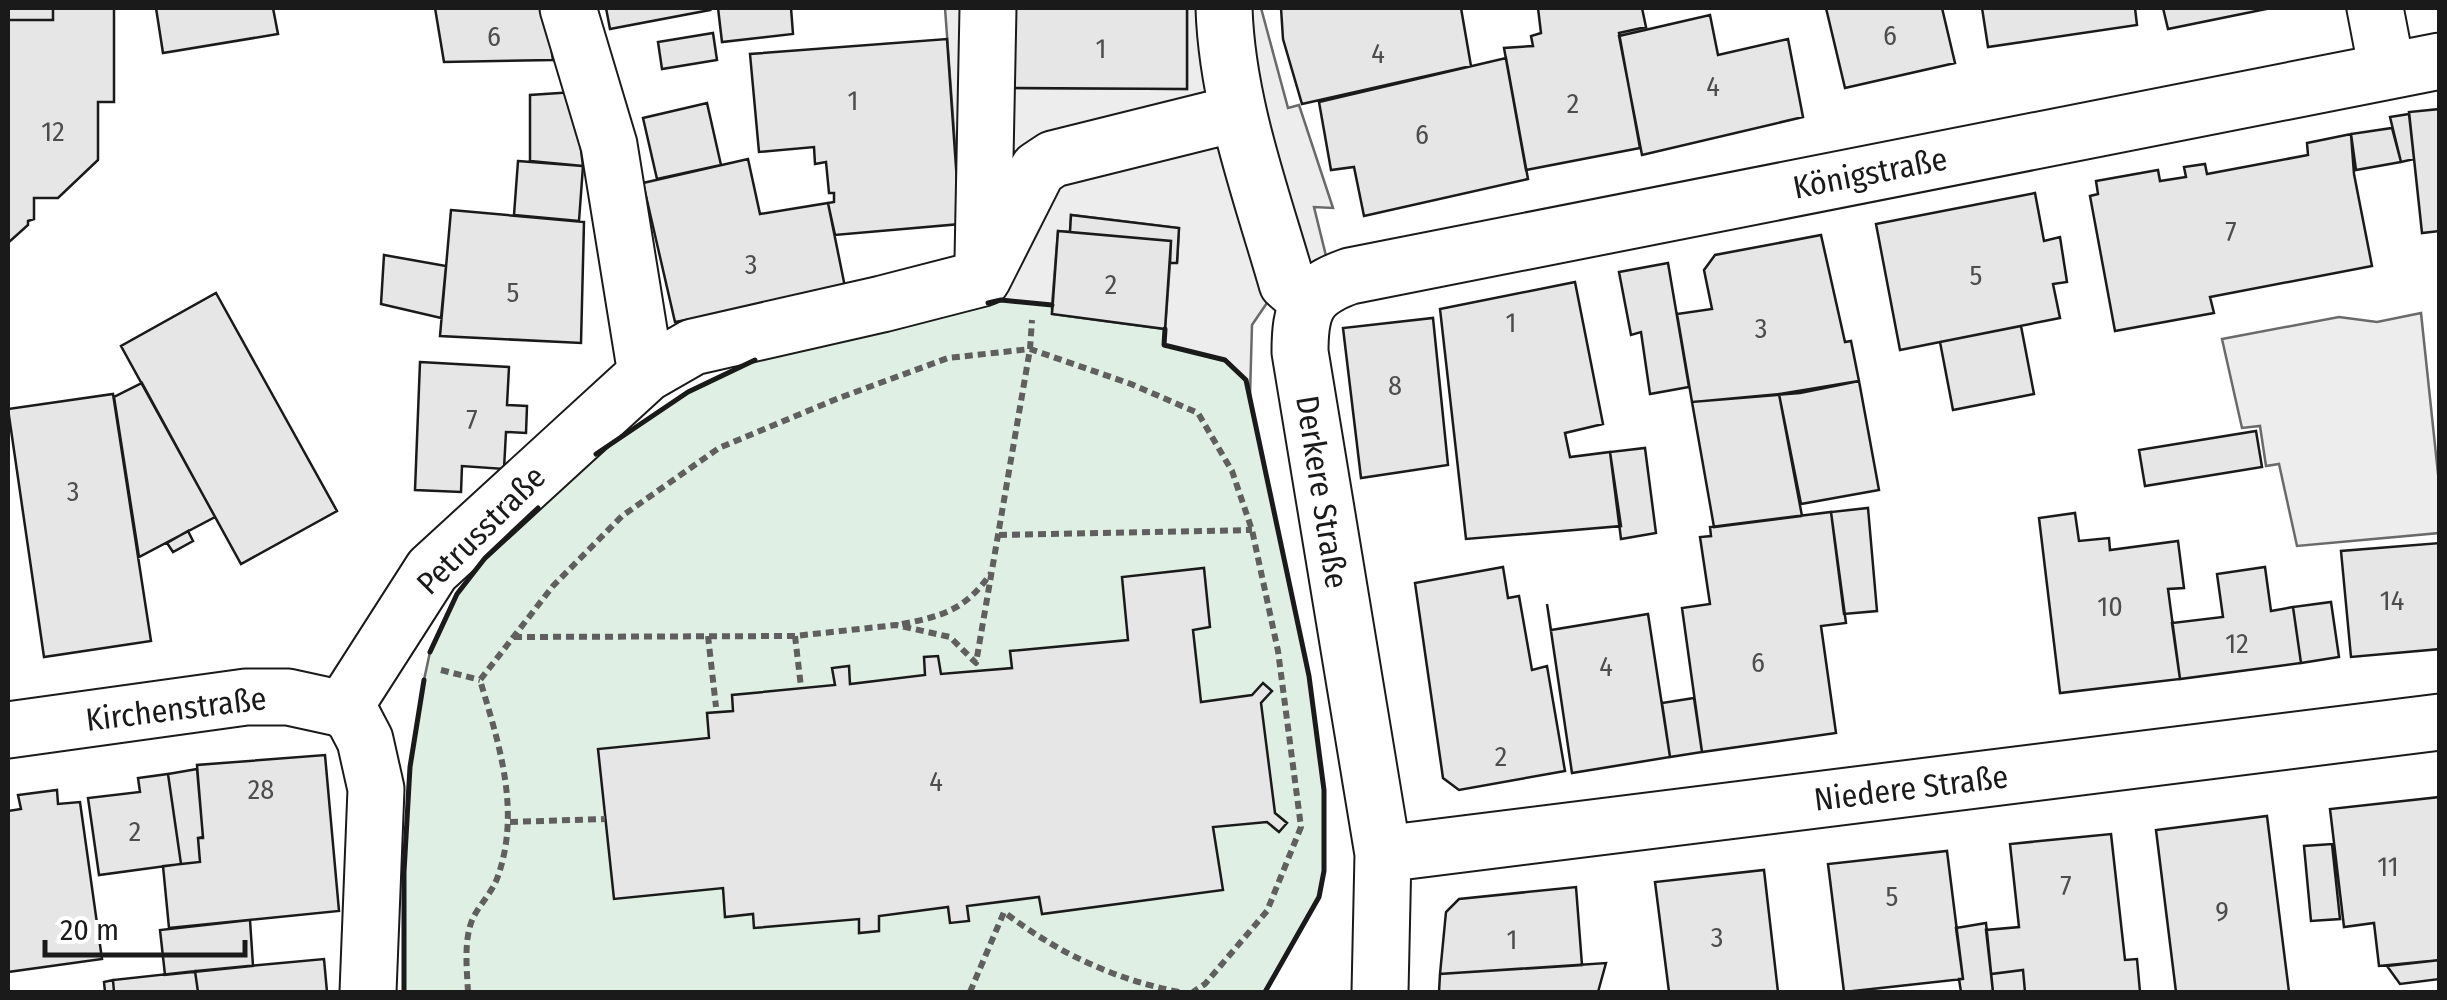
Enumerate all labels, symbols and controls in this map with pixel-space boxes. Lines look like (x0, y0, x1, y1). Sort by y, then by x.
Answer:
house number: 6 (1883, 19, 1897, 52)
house number: 6 (487, 20, 501, 53)
house number: 1 (1096, 32, 1106, 65)
house number: 4 (1371, 37, 1385, 70)
house number: 4 (1706, 70, 1720, 103)
house number: 1 (848, 84, 858, 117)
house number: 2 (1567, 87, 1579, 120)
house number: 12 (41, 115, 65, 148)
house number: 6 (1415, 118, 1429, 151)
street label: Königstraße (1790, 139, 1950, 207)
house number: 7 (2225, 215, 2237, 248)
house number: 3 (745, 248, 757, 281)
house number: 5 (1970, 259, 1982, 292)
house number: 2 (1105, 268, 1117, 301)
house number: 5 (507, 276, 519, 309)
house number: 1 (1506, 306, 1516, 339)
house number: 3 (1755, 312, 1767, 345)
house number: 8 (1388, 369, 1402, 402)
street label: Derkere Straße (1288, 393, 1356, 591)
house number: 7 (466, 403, 478, 436)
street label: Petrusstraße (409, 458, 553, 602)
house number: 3 (67, 475, 79, 508)
house number: 14 (2380, 584, 2404, 617)
house number: 10 (2097, 590, 2123, 623)
house number: 12 (2225, 627, 2249, 660)
house number: 6 (1751, 646, 1765, 679)
house number: 4 (1599, 650, 1613, 683)
street label: Kirchenstraße (84, 679, 268, 739)
house number: 2 (1495, 740, 1507, 773)
street label: Niedere Straße (1812, 757, 2010, 819)
house number: 4 (929, 765, 943, 798)
house number: 28 (248, 773, 274, 806)
house number: 2 (129, 815, 141, 848)
house number: 11 (2377, 850, 2399, 883)
house number: 7 (2060, 869, 2072, 902)
house number: 5 (1886, 880, 1898, 913)
scale bar (45, 895, 245, 957)
house number: 9 (2215, 895, 2229, 928)
text: 20 m (60, 912, 119, 948)
house number: 3 (1711, 921, 1723, 954)
house number: 1 (1507, 923, 1517, 956)

